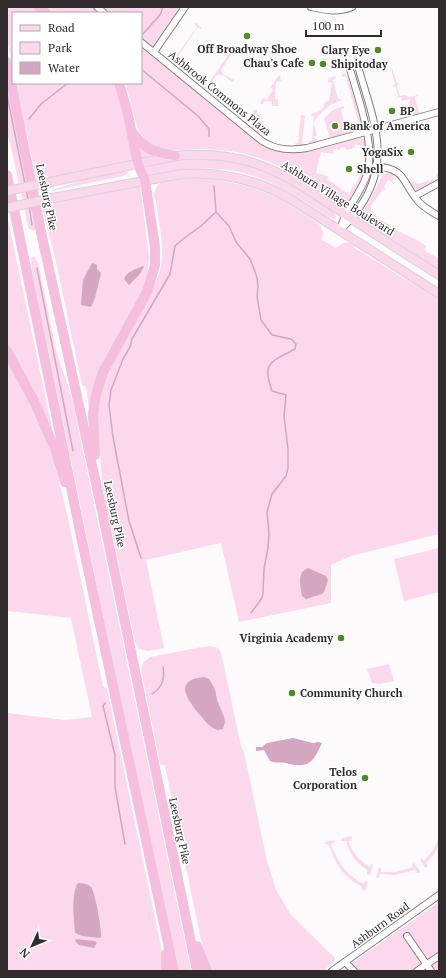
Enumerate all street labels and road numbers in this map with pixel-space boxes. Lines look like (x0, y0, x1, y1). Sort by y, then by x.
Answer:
street label: Ashbrook Commons Plaza (166, 47, 274, 139)
street label: Ashburn Village Boulevard (279, 158, 397, 238)
street label: Leesburg Pike (33, 162, 61, 232)
street label: Leesburg Pike (101, 479, 129, 549)
street label: Leesburg Pike (166, 796, 194, 866)
street label: Ashburn Road (348, 899, 412, 951)

